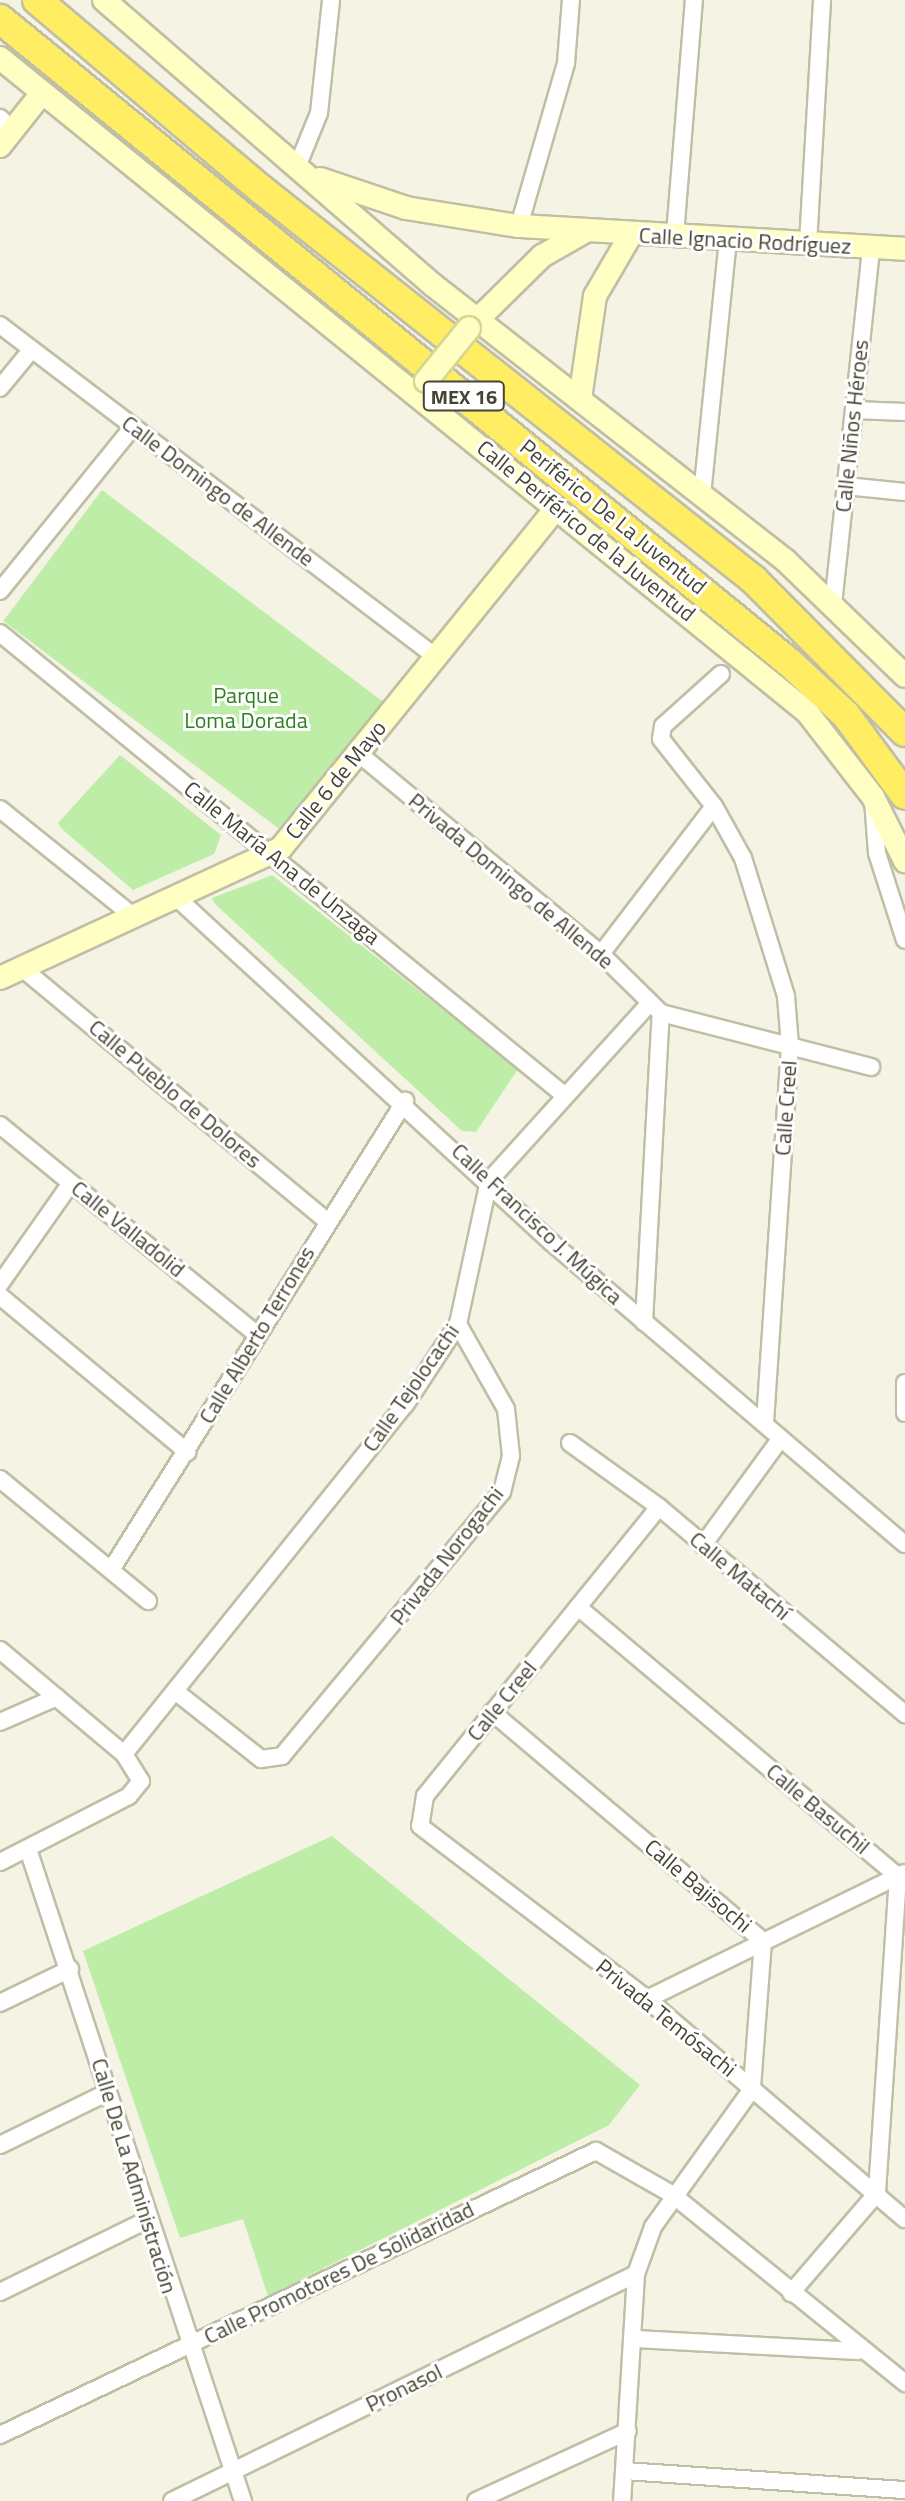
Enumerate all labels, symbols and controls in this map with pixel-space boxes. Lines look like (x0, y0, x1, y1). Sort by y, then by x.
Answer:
street label: Calle Ignacio Rodríguez (638, 222, 852, 260)
street label: Calle Niños Héroes (830, 338, 874, 514)
road number: MEX 16 (422, 380, 506, 412)
street label: Calle Domingo de Allende (117, 410, 319, 572)
street label: Periférico De La Juventud (515, 434, 711, 600)
street label: Calle Periférico de la Juventud (472, 435, 700, 627)
park label: Parque Loma Dorada (184, 682, 308, 734)
street label: Calle 6 de Mayo (280, 715, 392, 845)
street label: Calle María Ana de Unzaga (179, 776, 385, 950)
street label: Privada Domingo de Allende (403, 787, 619, 975)
street label: Calle Pueblo de Dolores (83, 1014, 267, 1174)
street label: Calle Creel (769, 1059, 803, 1157)
street label: Calle Francisco J. Múgica (446, 1138, 628, 1310)
street label: Calle Valladolid (66, 1175, 190, 1283)
street label: Calle Alberto Terrones (194, 1242, 320, 1428)
street label: Calle Tejolocachi (357, 1319, 465, 1457)
street label: Privada Norogachi (385, 1482, 509, 1630)
street label: Calle Matachí (684, 1526, 796, 1626)
street label: Calle Creel (462, 1656, 542, 1746)
street label: Calle Basuchil (761, 1758, 875, 1860)
street label: Calle Bajisochi (639, 1834, 757, 1938)
street label: Privada Temósachi (591, 1953, 741, 2083)
street label: Calle De La Administración (86, 2055, 182, 2297)
street label: Calle Promotores De Solidaridad (200, 2196, 478, 2350)
street label: Pronasol (361, 2358, 447, 2418)

